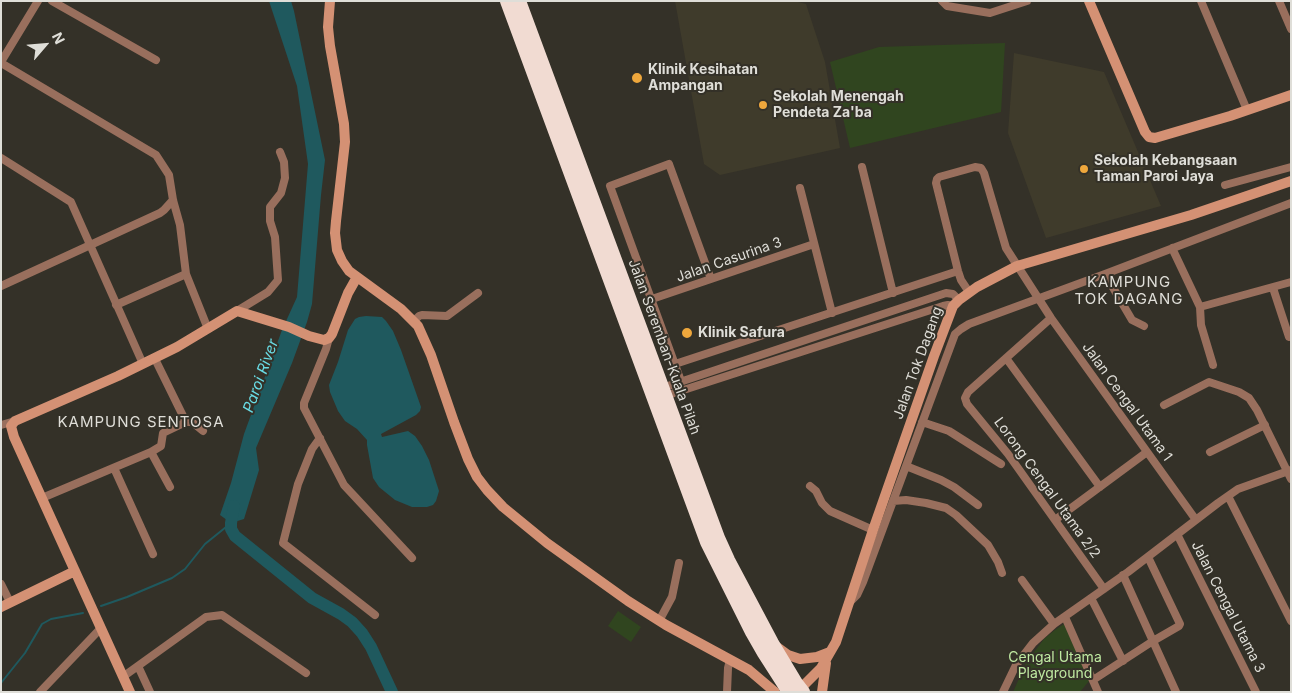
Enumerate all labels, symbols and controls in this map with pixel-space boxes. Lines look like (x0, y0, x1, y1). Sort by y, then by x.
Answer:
north arrow (20, 20, 70, 70)
text: N (49, 29, 69, 47)
place label: Klinik Kesihatan Ampangan (648, 62, 758, 94)
marker: Klinik Kesihatan Ampangan (630, 71, 644, 85)
place label: Sekolah Menengah Pendeta Za'ba (773, 89, 904, 121)
marker: Sekolah Menengah Pendeta Za'ba (757, 99, 769, 111)
place label: Sekolah Kebangsaan Taman Paroi Jaya (1094, 153, 1237, 186)
marker: Sekolah Kebangsaan Taman Paroi Jaya (1078, 163, 1090, 175)
street label: Jalan Casurina 3 (674, 234, 784, 286)
street label: Jalan Seremban-Kuala Pilah (624, 257, 704, 437)
district label: KAMPUNG TOK DAGANG (1073, 273, 1185, 308)
street label: Jalan Tok Dagang (890, 304, 946, 422)
place label: Klinik Safura (698, 325, 785, 341)
marker: Klinik Safura (680, 326, 694, 340)
water label: Paroi River (239, 337, 283, 415)
street label: Jalan Cengal Utama 1 (1078, 339, 1176, 465)
district label: KAMPUNG SENTOSA (56, 413, 226, 431)
street label: Lorong Cengal Utama 2/2 (990, 414, 1104, 562)
street label: Jalan Cengal Utama 3 (1188, 538, 1268, 676)
park label: Cengal Utama Playground (1008, 650, 1102, 682)

